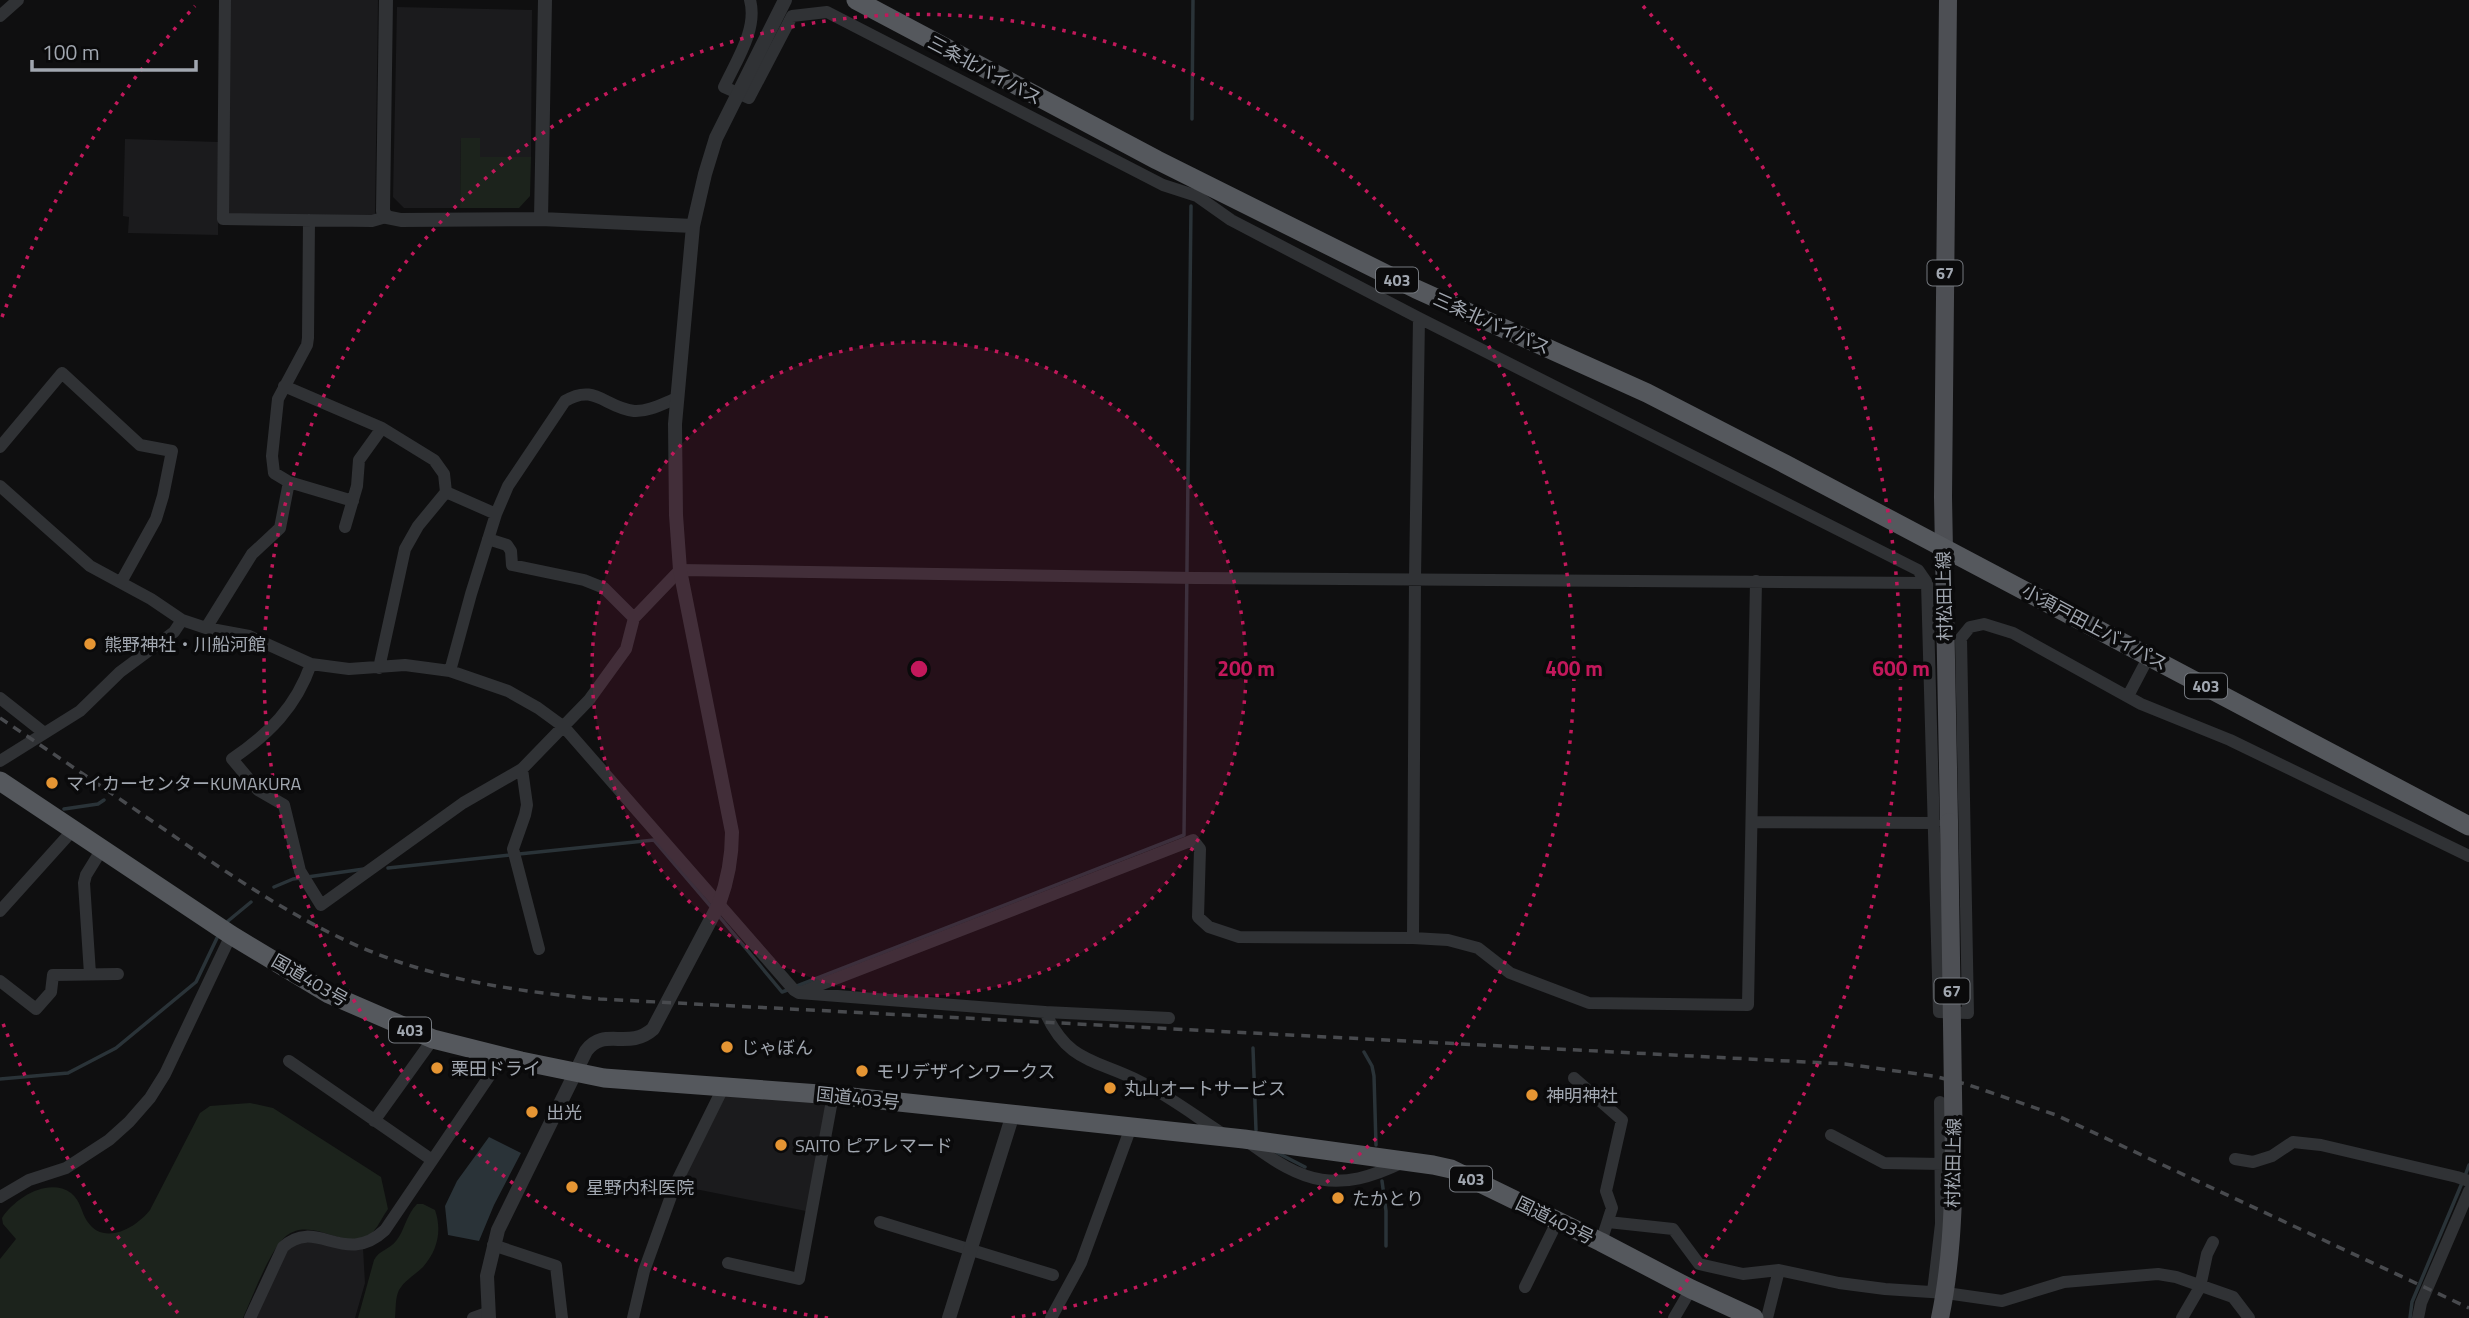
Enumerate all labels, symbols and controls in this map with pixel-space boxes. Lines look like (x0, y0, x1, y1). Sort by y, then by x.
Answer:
scale bar (32, 28, 196, 72)
street label: 三条北バイパス (923, 29, 1047, 111)
text: 100 m (42, 36, 99, 68)
road number: 67 (1927, 260, 1962, 286)
road number: 403 (1376, 268, 1418, 292)
street label: 三条北バイパス (1429, 285, 1555, 361)
street label: 村松田上線 (1930, 551, 1958, 641)
street label: 小須戸田上バイパス (2017, 577, 2173, 677)
place label: 熊野神社・川船河館 (104, 631, 266, 658)
marker: 熊野神社・川船河館 (82, 636, 98, 652)
text: 200 m (1217, 652, 1275, 684)
text: 400 m (1545, 652, 1603, 684)
text: 600 m (1872, 652, 1930, 684)
centre of rings (907, 657, 931, 681)
road number: 403 (2185, 674, 2227, 698)
place label: マイカーセンターKUMAKURA (66, 770, 301, 797)
marker: マイカーセンターKUMAKURA (44, 775, 60, 791)
street label: 国道403号 (267, 947, 353, 1013)
road number: 67 (1934, 979, 1969, 1004)
road number: 403 (389, 1018, 431, 1042)
place label: じゃぼん (741, 1034, 813, 1061)
marker: じゃぼん (719, 1039, 735, 1055)
place label: 栗田ドライ (451, 1055, 541, 1082)
place label: モリデザインワークス (876, 1058, 1055, 1085)
marker: 栗田ドライ (429, 1060, 445, 1076)
marker: モリデザインワークス (854, 1063, 870, 1079)
place label: 丸山オートサービス (1124, 1075, 1286, 1102)
street label: 国道403号 (815, 1080, 901, 1116)
marker: 丸山オートサービス (1102, 1080, 1118, 1096)
place label: 神明神社 (1546, 1082, 1618, 1109)
marker: 神明神社 (1524, 1087, 1540, 1103)
place label: 出光 (546, 1099, 582, 1126)
marker: 出光 (524, 1104, 540, 1120)
street label: 村松田上線 (1939, 1118, 1967, 1208)
place label: SAITO ピアレマード (795, 1132, 953, 1159)
marker: SAITO ピアレマード (773, 1137, 789, 1153)
road number: 403 (1450, 1166, 1492, 1191)
place label: 星野内科医院 (586, 1174, 694, 1201)
marker: 星野内科医院 (564, 1179, 580, 1195)
place label: たかとり (1352, 1185, 1424, 1212)
street label: 国道403号 (1511, 1189, 1599, 1251)
marker: たかとり (1330, 1190, 1346, 1206)

